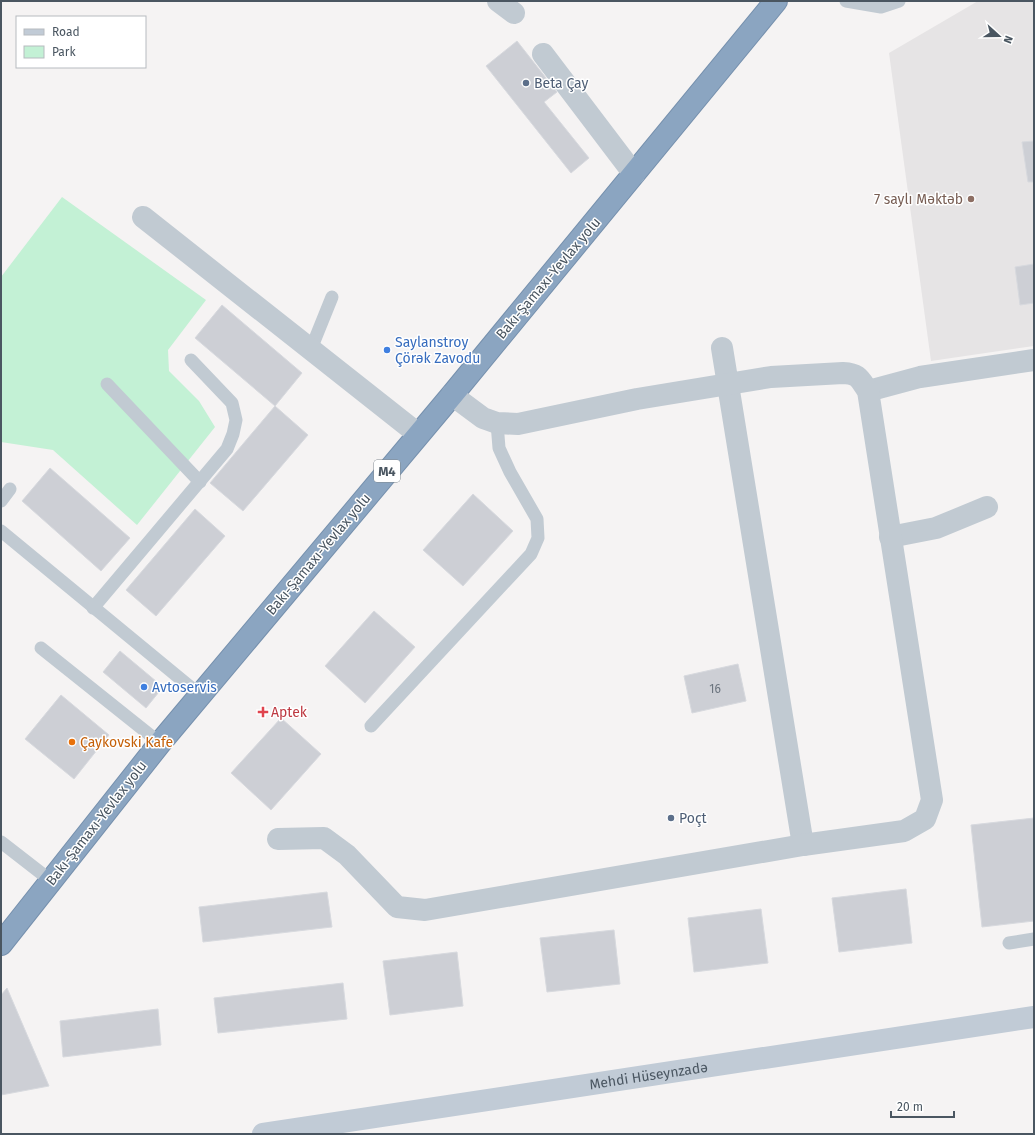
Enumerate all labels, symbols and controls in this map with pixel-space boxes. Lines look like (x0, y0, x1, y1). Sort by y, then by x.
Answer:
legend (16, 16, 146, 68)
north arrow (979, 16, 1019, 56)
text: Road (52, 25, 80, 39)
text: N (1000, 34, 1015, 45)
text: Park (52, 45, 76, 59)
place label: Beta Çay (534, 75, 589, 92)
marker: Beta Çay (521, 78, 531, 88)
place label: 7 saylı Məktəb (874, 191, 963, 208)
marker: 7 saylı Məktəb (966, 194, 976, 204)
street label: Bakı-Şamaxı-Yevlax yolu (493, 214, 604, 343)
place label: Saylanstroy Çörək Zavodu (395, 334, 480, 367)
marker: Saylanstroy Çörək Zavodu (382, 345, 392, 355)
road number: M4 (374, 460, 400, 482)
street label: Bakı-Şamaxı-Yevlax yolu (263, 490, 374, 619)
place label: Avtoservis (152, 679, 217, 696)
marker: Avtoservis (139, 682, 149, 692)
house number: 16 (709, 682, 721, 696)
place label: Aptek (271, 704, 308, 721)
marker: Aptek (258, 707, 268, 717)
place label: Çaykovski Kafe (80, 734, 173, 751)
marker: Çaykovski Kafe (67, 737, 77, 747)
street label: Bakı-Şamaxı-Yevlax yolu (42, 758, 150, 889)
place label: Poçt (679, 810, 708, 827)
marker: Poçt (666, 813, 676, 823)
street label: Mehdi Hüseynzadə (588, 1059, 709, 1093)
scale bar (891, 1093, 954, 1119)
text: 20 m (897, 1100, 923, 1114)

